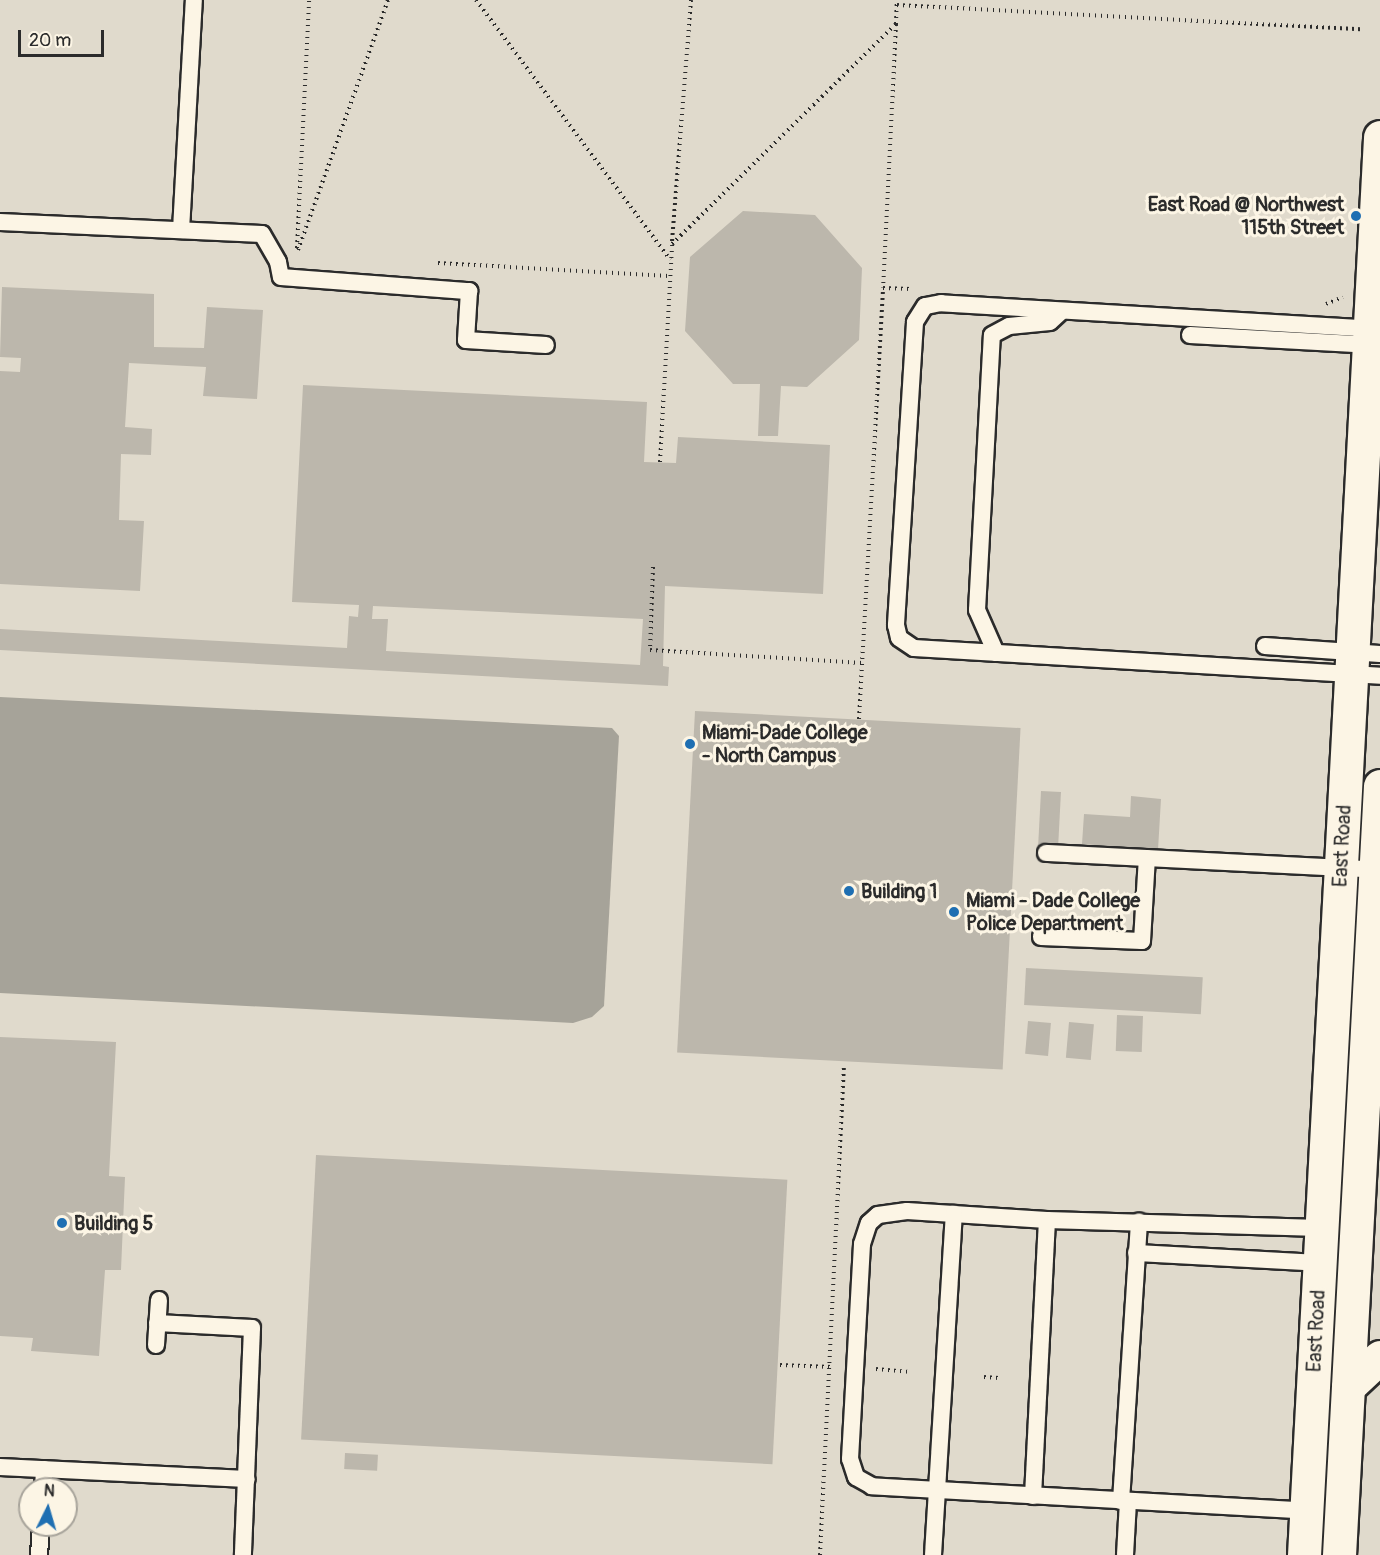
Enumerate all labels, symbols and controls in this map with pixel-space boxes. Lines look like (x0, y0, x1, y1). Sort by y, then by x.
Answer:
scale bar (21, 18, 106, 56)
text: 20 m (29, 29, 71, 52)
place label: East Road @ Northwest 115th Street (1148, 192, 1344, 239)
marker: East Road @ Northwest 115th Street (1349, 209, 1363, 223)
place label: Miami-Dade College - North Campus (702, 720, 868, 767)
marker: Miami-Dade College - North Campus (683, 737, 697, 751)
street label: East Road (1328, 804, 1356, 888)
place label: Building 1 (861, 879, 937, 903)
marker: Building 1 (842, 884, 856, 898)
place label: Miami - Dade College Police Department (966, 888, 1140, 935)
marker: Miami - Dade College Police Department (947, 905, 961, 919)
place label: Building 5 (74, 1211, 153, 1235)
marker: Building 5 (55, 1216, 69, 1230)
street label: East Road (1302, 1289, 1330, 1373)
north arrow (18, 1477, 78, 1537)
text: N (43, 1481, 56, 1501)

